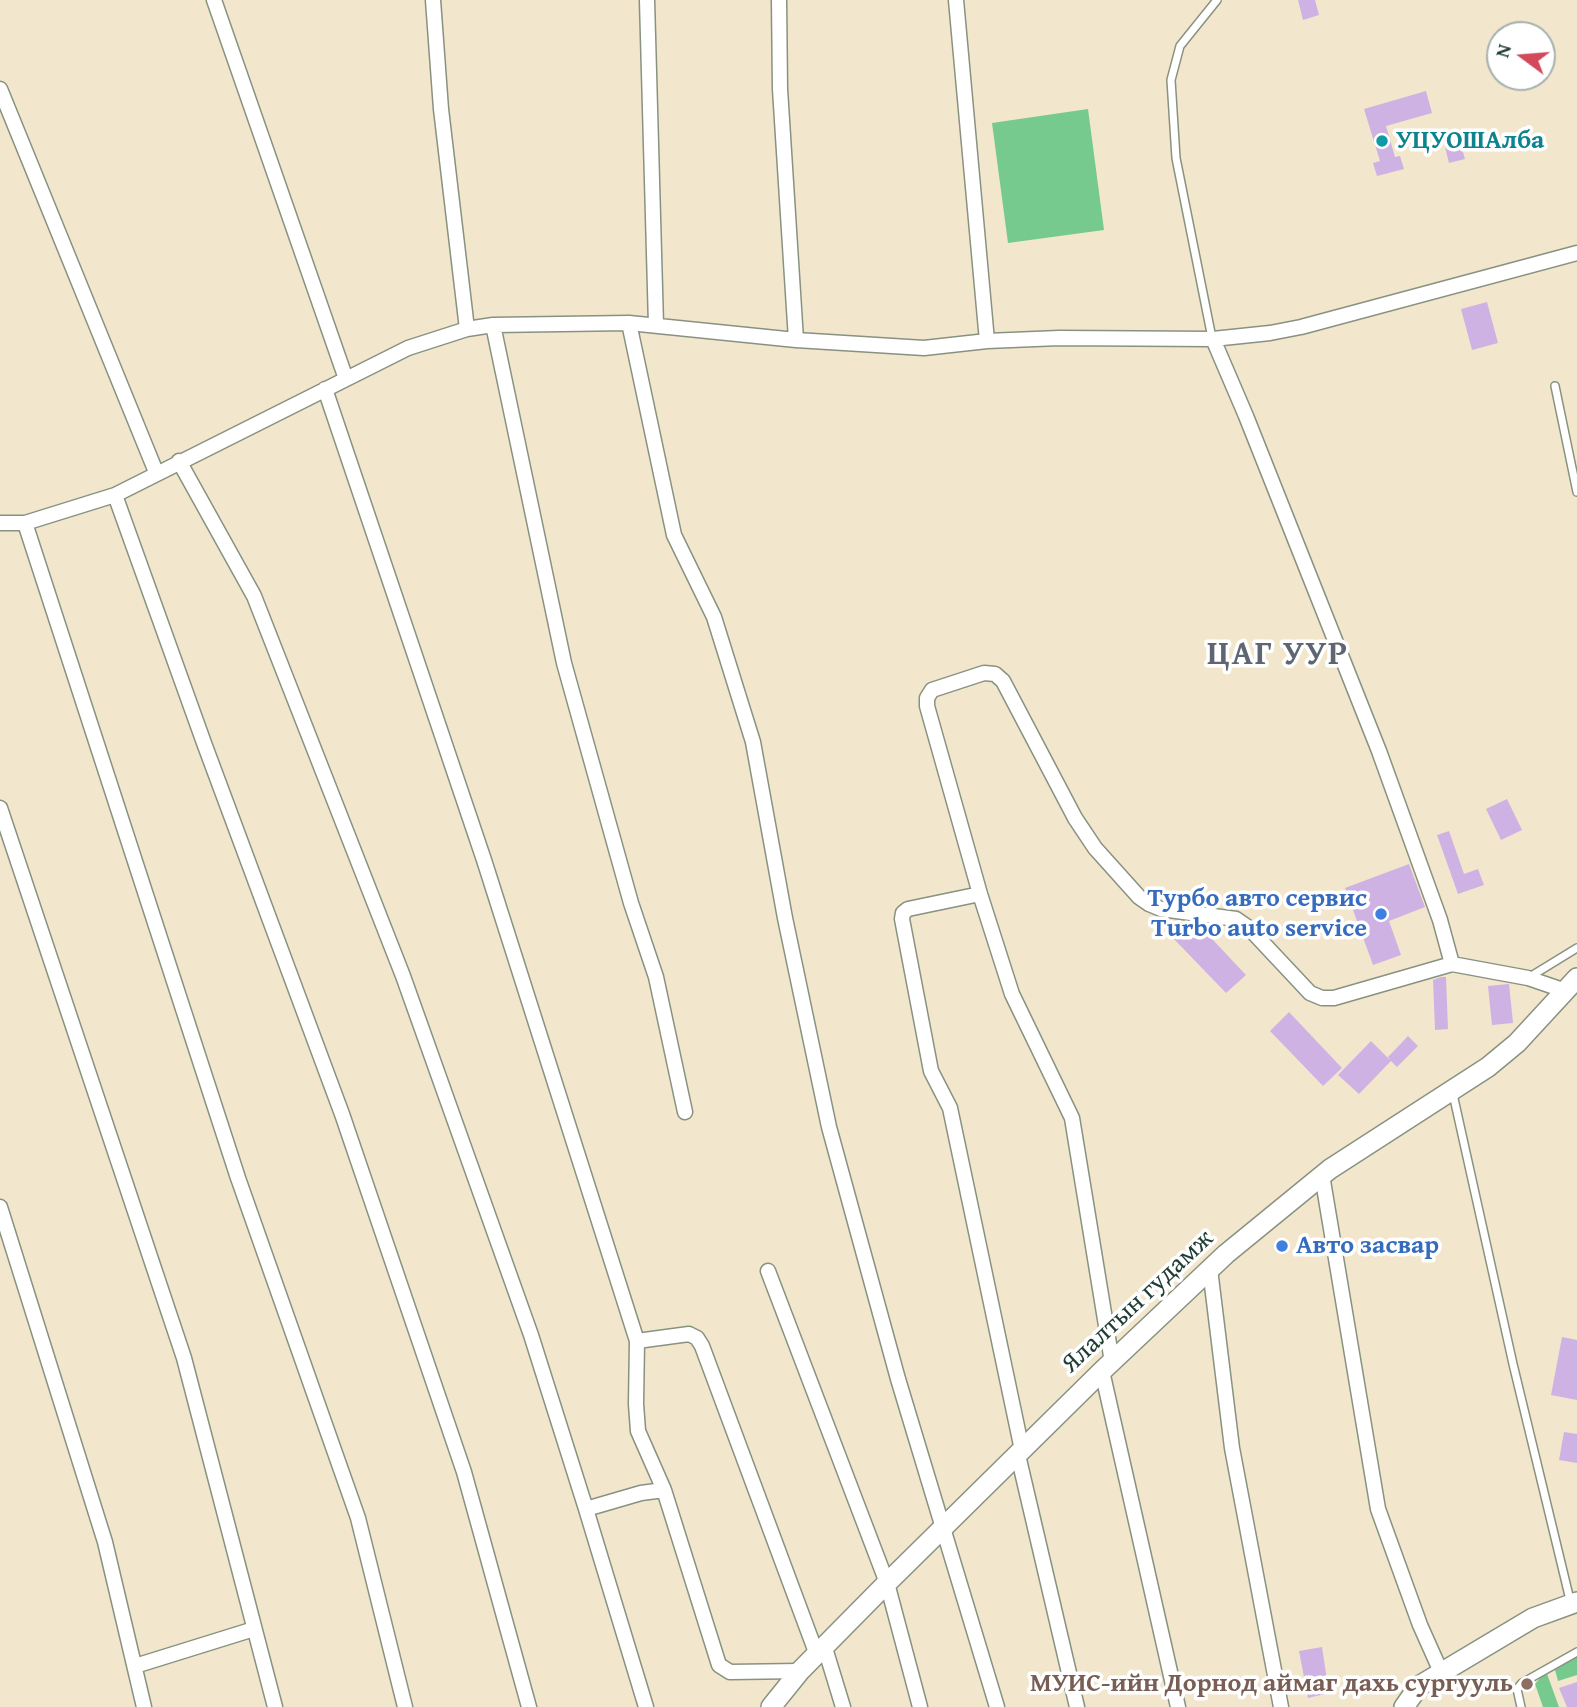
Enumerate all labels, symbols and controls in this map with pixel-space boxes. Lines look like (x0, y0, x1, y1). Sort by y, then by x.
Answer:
north arrow (1486, 21, 1556, 91)
text: N (1488, 41, 1518, 61)
place label: УЦУОШАлба (1396, 125, 1544, 157)
marker: УЦУОШАлба (1374, 133, 1390, 149)
district label: ЦАГ УУР (1208, 636, 1348, 676)
place label: Турбо авто сервис Turbo auto service (1148, 883, 1367, 944)
marker: Турбо авто сервис Turbo auto service (1373, 906, 1389, 922)
street label: Ялалтын гудамж (1056, 1224, 1220, 1380)
place label: Авто засвар (1296, 1230, 1439, 1262)
marker: Авто засвар (1274, 1238, 1290, 1254)
place label: МУИС-ийн Дорнод аймаг дахь сургууль (1030, 1668, 1513, 1700)
marker: МУИС-ийн Дорнод аймаг дахь сургууль (1519, 1676, 1535, 1692)

